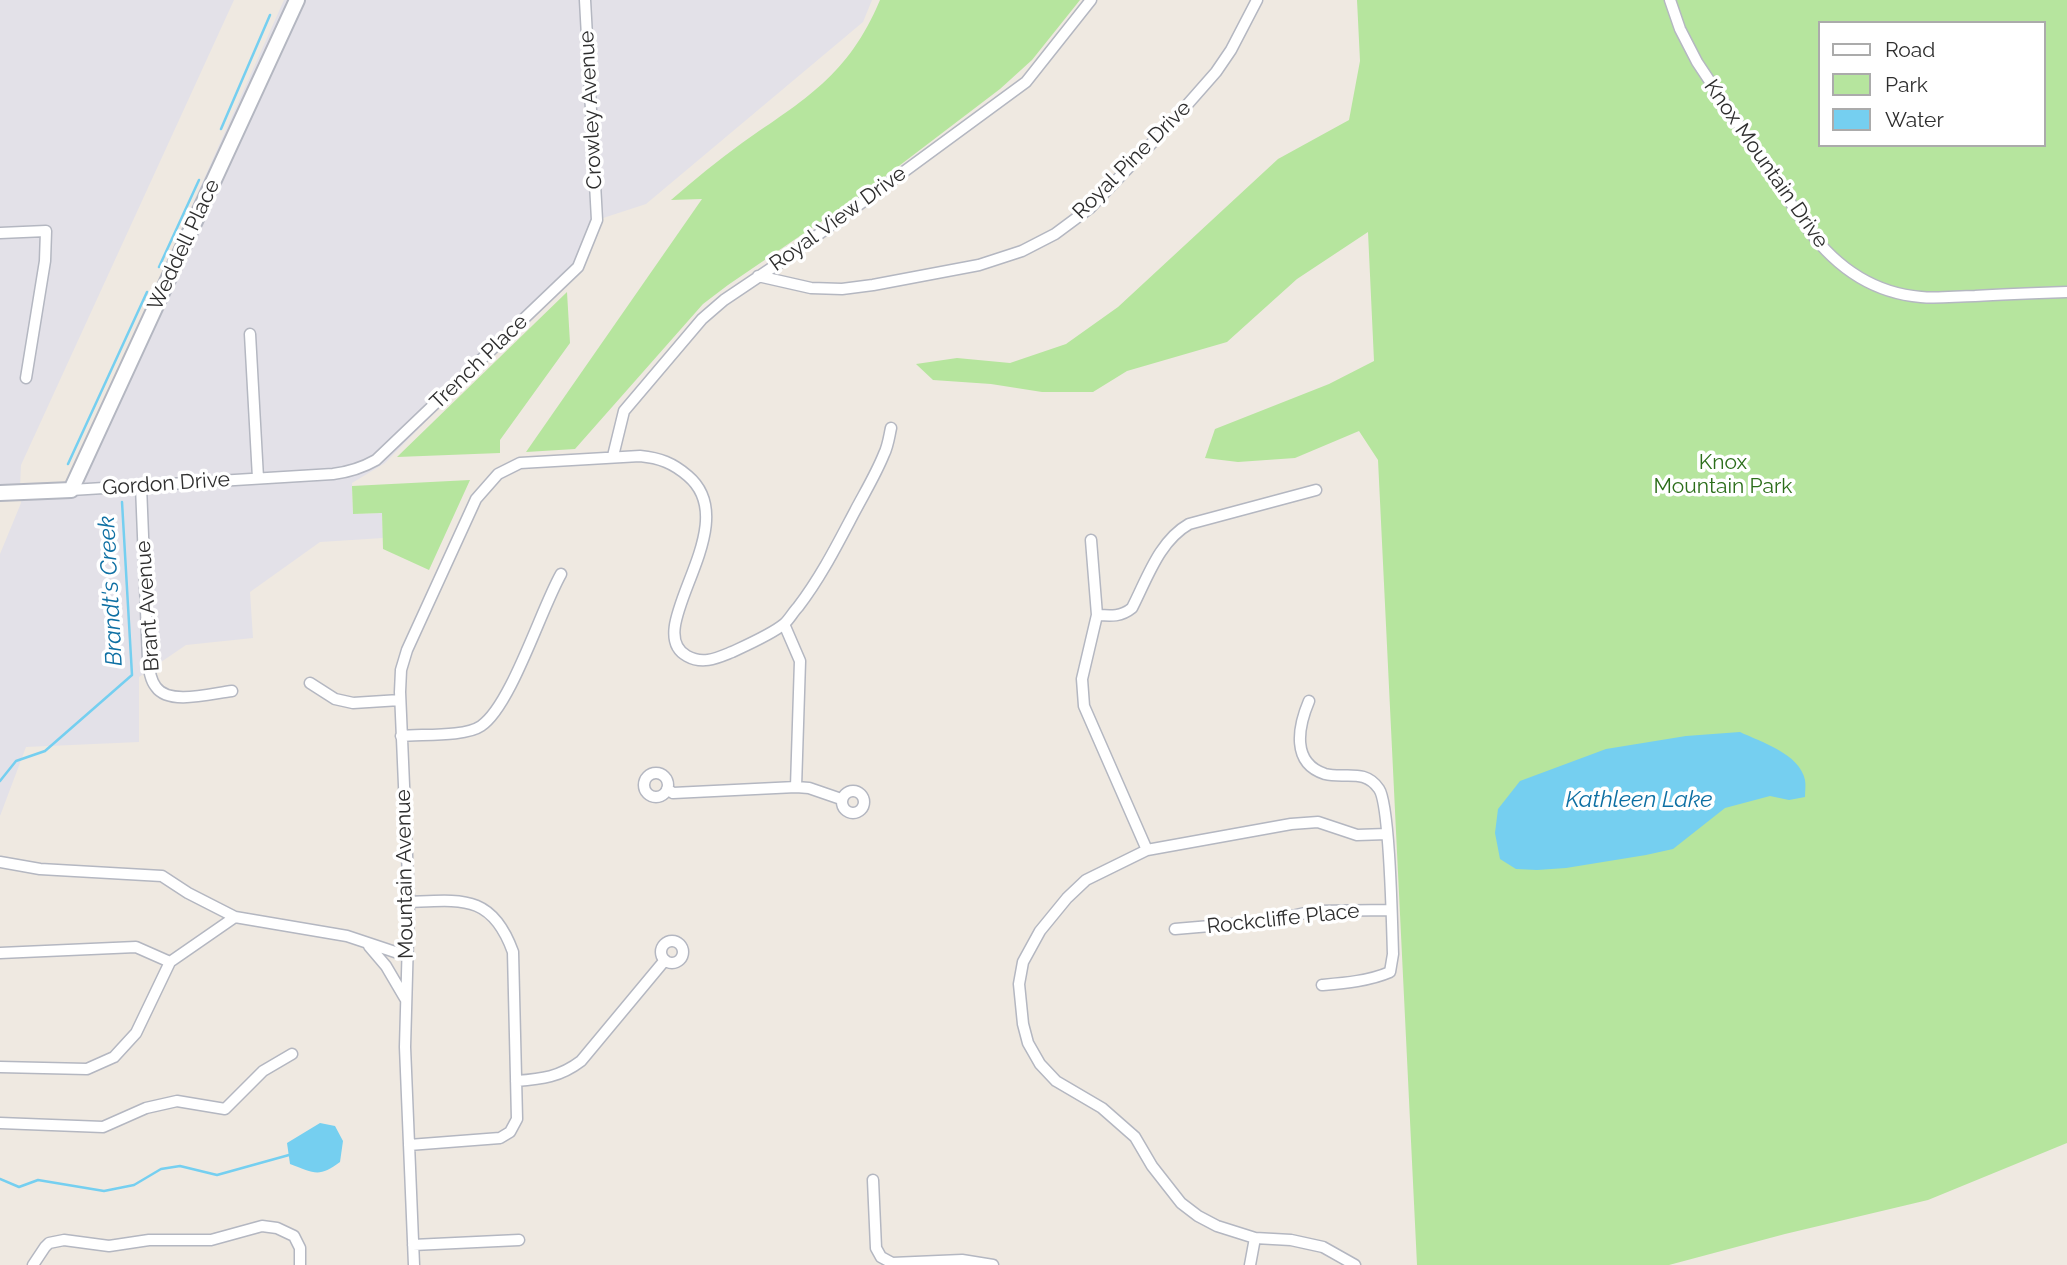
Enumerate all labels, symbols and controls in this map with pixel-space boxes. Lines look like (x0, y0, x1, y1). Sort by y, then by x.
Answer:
legend (1818, 21, 2046, 147)
street label: Crowley Avenue (574, 30, 608, 190)
text: Road (1885, 37, 1935, 62)
text: Park (1885, 72, 1928, 97)
street label: Knox Mountain Drive (1698, 75, 1834, 253)
street label: Royal Pine Drive (1068, 96, 1196, 224)
text: Water (1885, 107, 1944, 132)
street label: Royal View Drive (765, 161, 911, 277)
street label: Weddell Place (143, 175, 225, 315)
street label: Trench Place (425, 309, 533, 415)
park label: Knox Mountain Park (1654, 450, 1792, 500)
street label: Gordon Drive (101, 467, 231, 501)
water label: Brandt's Creek (93, 515, 129, 667)
street label: Brant Avenue (131, 540, 165, 672)
water label: Kathleen Lake (1565, 786, 1713, 814)
street label: Mountain Avenue (391, 789, 419, 959)
street label: Rockcliffe Place (1205, 898, 1361, 940)

